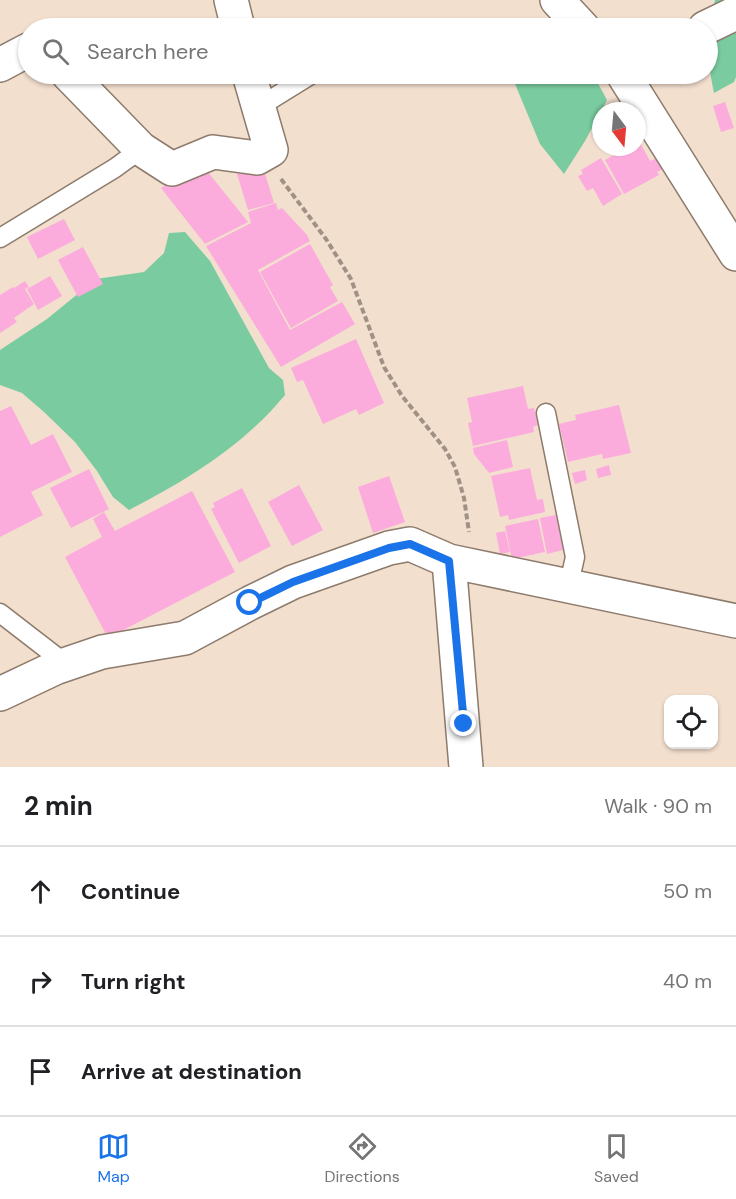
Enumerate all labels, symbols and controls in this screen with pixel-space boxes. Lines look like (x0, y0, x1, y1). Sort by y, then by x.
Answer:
search box (18, 18, 718, 84)
icon: search (39, 35, 72, 68)
text: Search here (87, 37, 208, 66)
north arrow (592, 102, 646, 156)
route start (236, 589, 262, 615)
map controls (664, 695, 718, 749)
button: locate (664, 695, 718, 749)
route end (450, 710, 476, 736)
text: 2 min (24, 789, 93, 823)
text: Walk · 90 m (604, 793, 712, 819)
icon: ahead (24, 875, 57, 908)
text: Continue (81, 877, 180, 906)
text: 50 m (663, 878, 712, 904)
icon: right (24, 965, 57, 998)
text: Turn right (81, 967, 186, 996)
text: 40 m (663, 968, 712, 994)
icon: arrive (24, 1055, 57, 1088)
text: Arrive at destination (81, 1057, 302, 1086)
tab: Map (97, 1130, 130, 1187)
tab: Directions (324, 1130, 400, 1187)
tab: Saved (594, 1130, 639, 1187)

